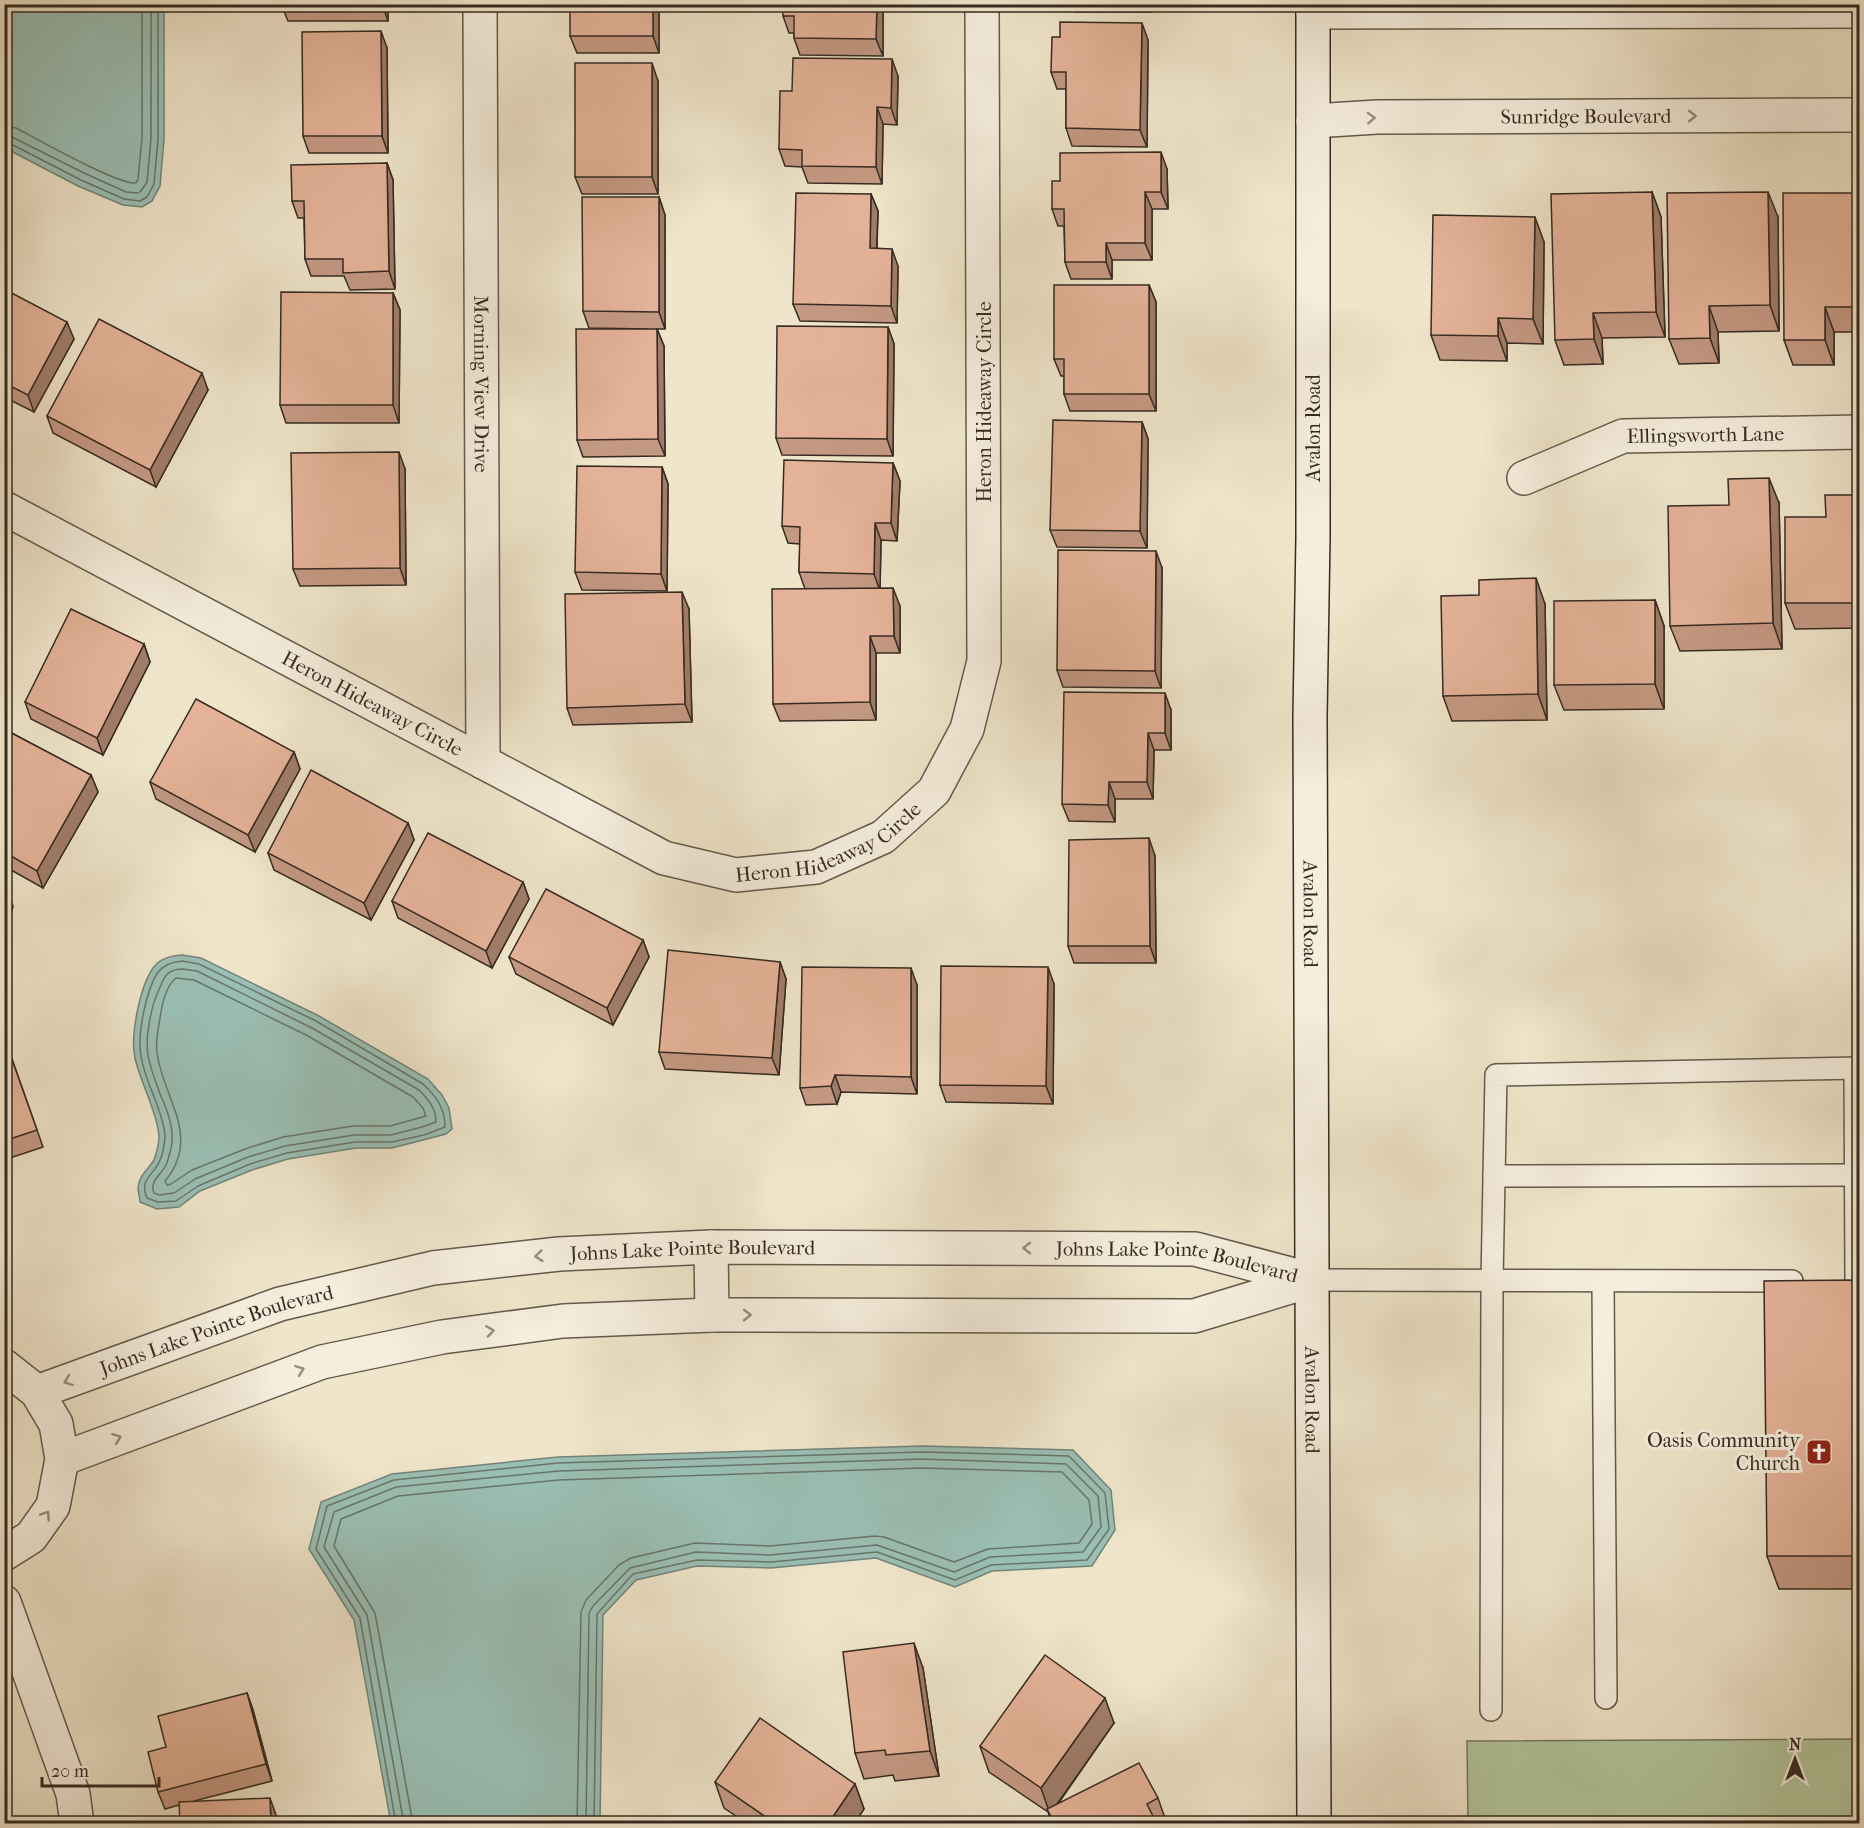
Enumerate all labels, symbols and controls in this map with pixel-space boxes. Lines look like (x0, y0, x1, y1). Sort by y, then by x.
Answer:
street label: Sunridge Boulevard (1500, 104, 1672, 128)
one-way arrow (1688, 109, 1697, 122)
one-way arrow (1367, 111, 1376, 124)
street label: Morning View Drive (470, 295, 493, 473)
street label: Heron Hideaway Circle (973, 301, 996, 503)
street label: Avalon Road (1302, 373, 1325, 483)
street label: Ellingsworth Lane (1627, 422, 1784, 447)
street label: Heron Hideaway Circle (278, 646, 467, 761)
street label: Heron Hideaway Circle (734, 797, 926, 887)
street label: Avalon Road (1299, 859, 1322, 969)
street label: Johns Lake Pointe Boulevard (567, 1235, 816, 1265)
street label: Johns Lake Pointe Boulevard (1054, 1237, 1302, 1287)
one-way arrow (1023, 1242, 1032, 1254)
one-way arrow (534, 1249, 543, 1262)
street label: Johns Lake Pointe Boulevard (95, 1280, 336, 1381)
one-way arrow (743, 1309, 752, 1321)
one-way arrow (486, 1325, 495, 1337)
street label: Avalon Road (1301, 1345, 1324, 1455)
one-way arrow (294, 1365, 305, 1378)
one-way arrow (63, 1374, 74, 1387)
place label: Oasis Community Church (1647, 1429, 1801, 1475)
one-way arrow (111, 1433, 122, 1446)
church icon: Oasis Community Church (1804, 1437, 1834, 1467)
one-way arrow (39, 1511, 50, 1522)
north arrow (1765, 1729, 1825, 1789)
text: N (1789, 1735, 1802, 1754)
scale bar (42, 1750, 159, 1788)
text: 20 m (51, 1761, 89, 1782)

